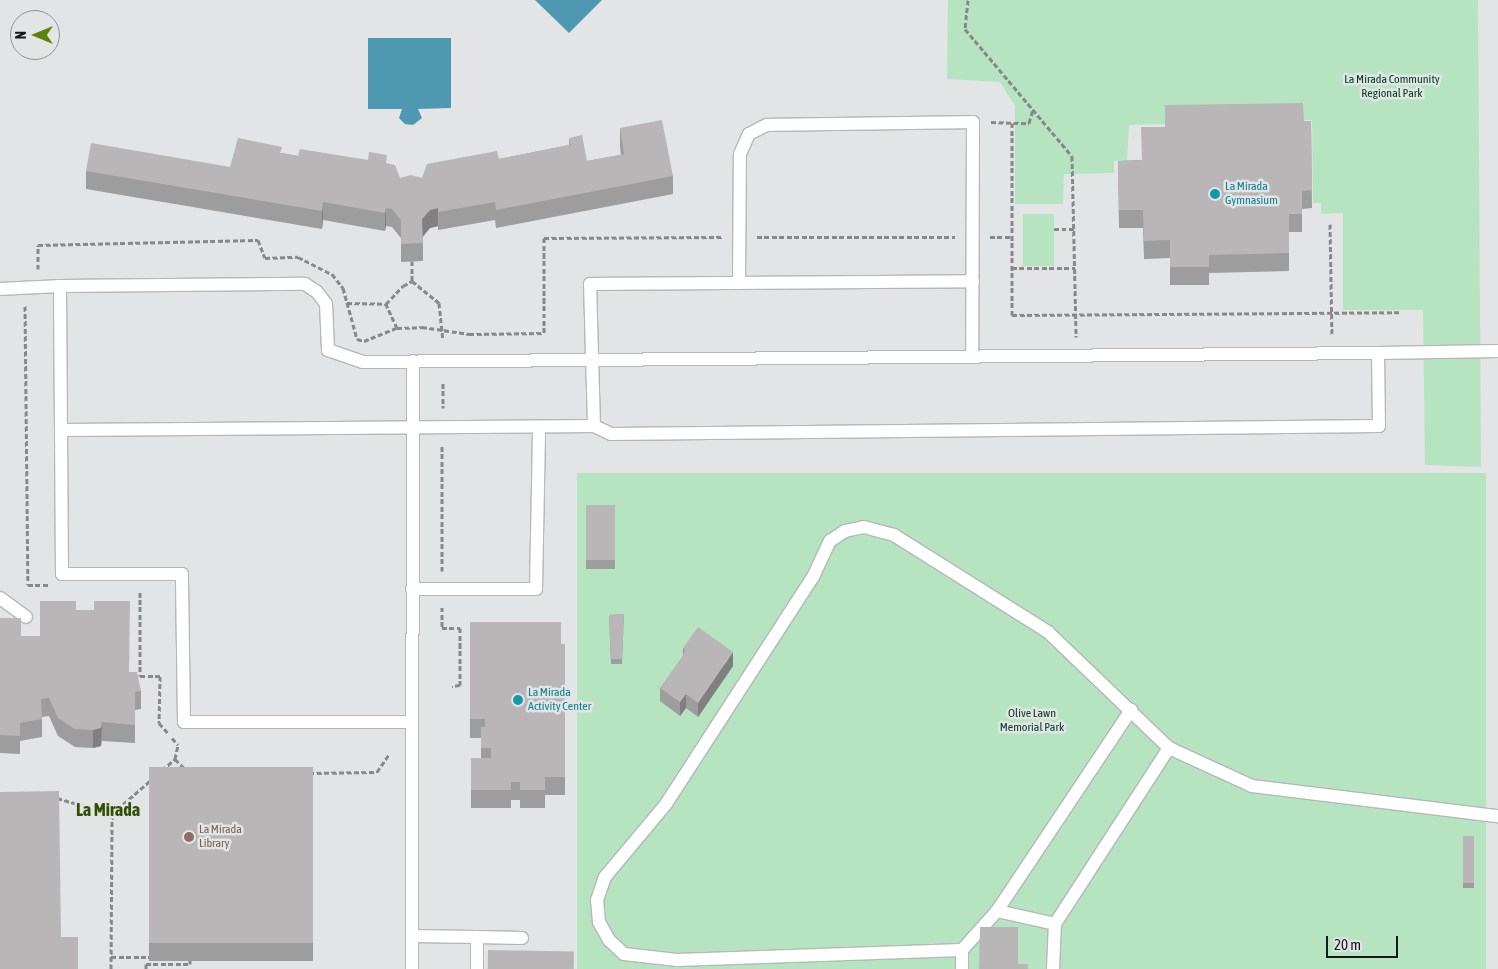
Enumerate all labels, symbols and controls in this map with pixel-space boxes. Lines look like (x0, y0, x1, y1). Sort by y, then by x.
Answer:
north arrow (10, 10, 60, 60)
text: N (13, 31, 29, 39)
park label: La Mirada Community Regional Park (1344, 73, 1440, 101)
place label: La Mirada Gymnasium (1225, 180, 1278, 208)
marker: La Mirada Gymnasium (1209, 188, 1221, 200)
place label: La Mirada Activity Center (528, 686, 591, 714)
marker: La Mirada Activity Center (512, 694, 524, 706)
park label: Olive Lawn Memorial Park (1000, 707, 1064, 735)
district label: La Mirada (76, 799, 140, 821)
place label: La Mirada Library (199, 823, 242, 851)
marker: La Mirada Library (183, 831, 195, 843)
scale bar (1328, 926, 1400, 958)
text: 20 m (1334, 936, 1361, 953)

